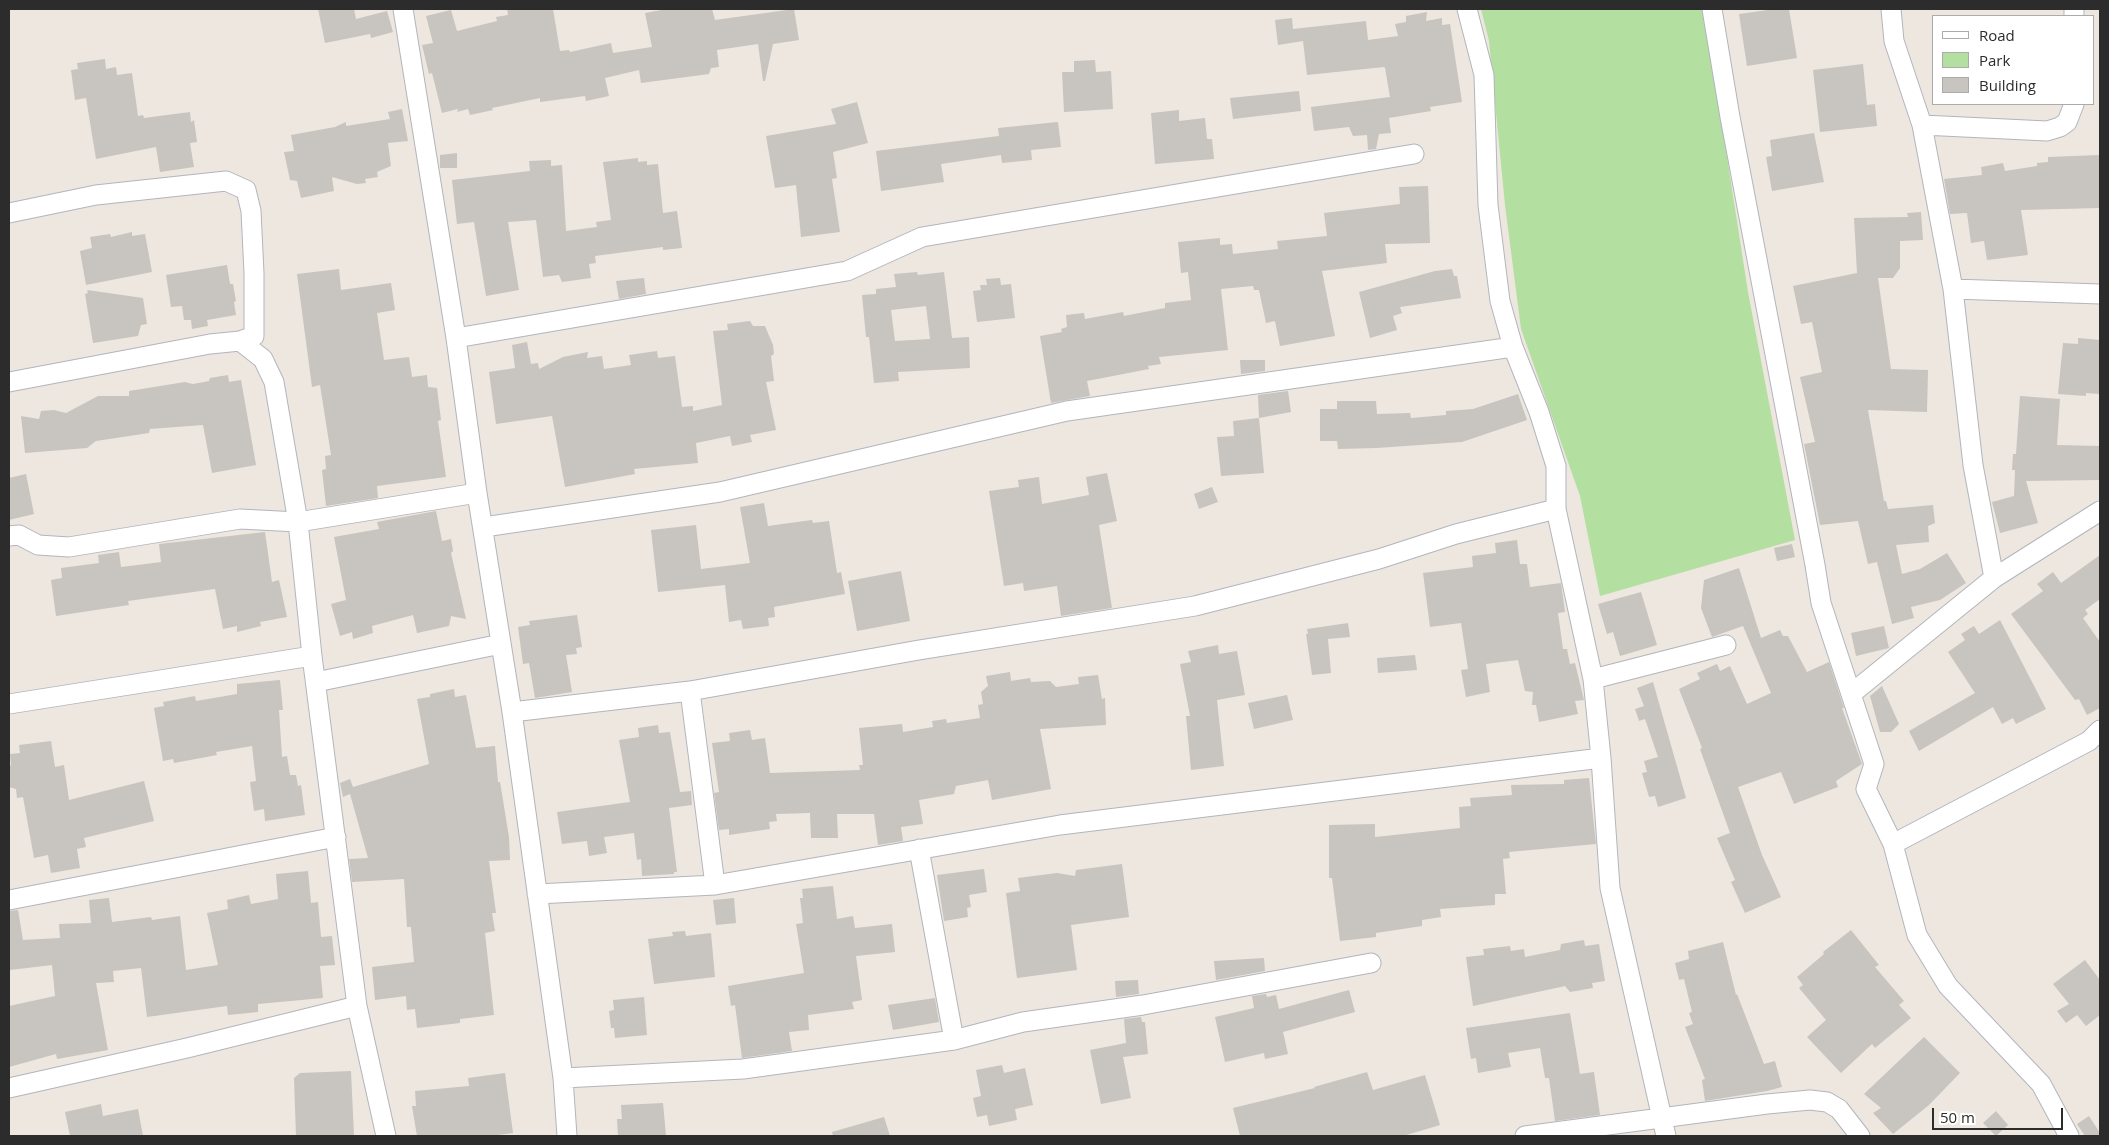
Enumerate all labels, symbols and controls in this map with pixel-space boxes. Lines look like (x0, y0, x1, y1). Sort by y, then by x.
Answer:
legend (1932, 15, 2094, 105)
text: Road (1979, 25, 2015, 45)
text: Park (1979, 50, 2010, 70)
text: Building (1979, 75, 2036, 95)
scale bar (1934, 1098, 2065, 1130)
text: 50 m (1940, 1107, 1975, 1127)

